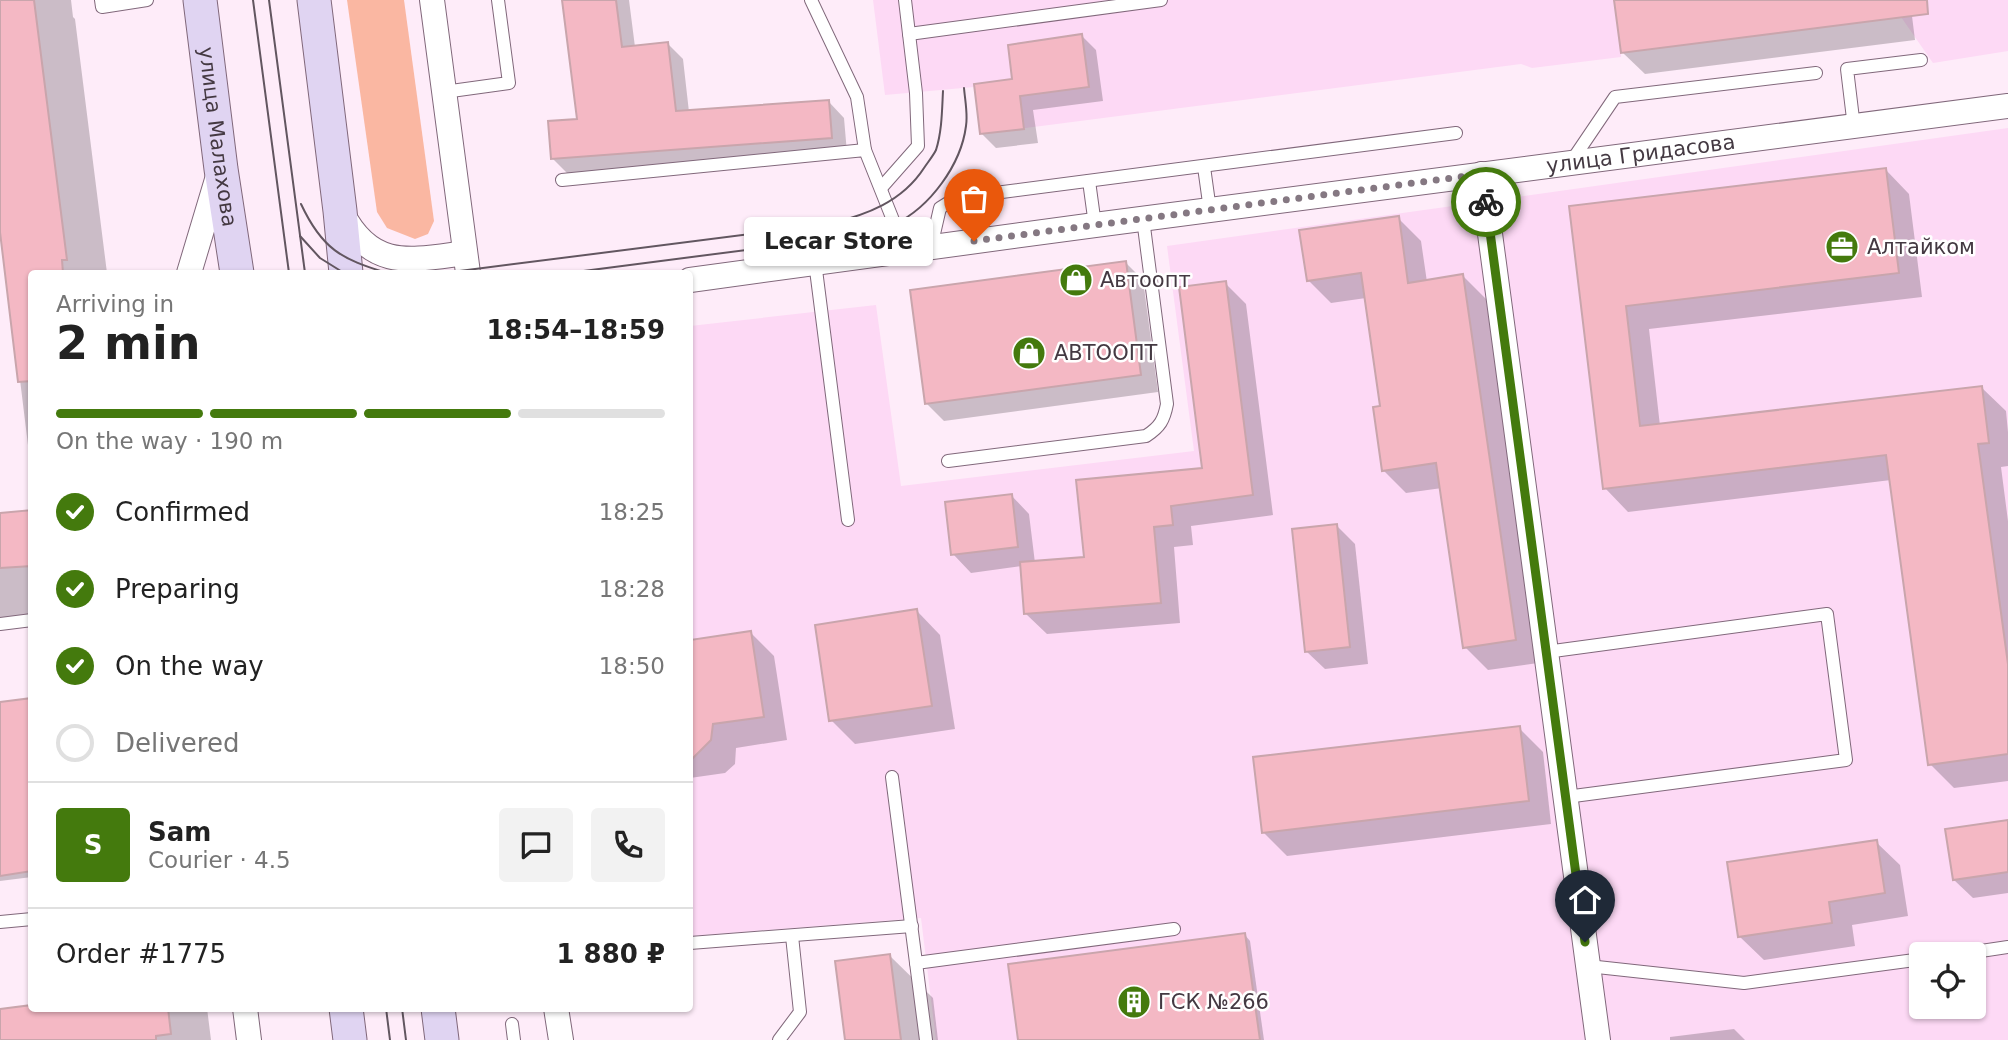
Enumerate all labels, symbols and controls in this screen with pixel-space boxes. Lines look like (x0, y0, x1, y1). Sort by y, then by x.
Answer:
street label: улица Малахова (194, 46, 242, 228)
street label: улица Гридасова (1545, 130, 1737, 178)
courier (1451, 167, 1521, 237)
pin (944, 169, 1004, 241)
icon: bag (955, 180, 993, 218)
icon: bike (1467, 183, 1505, 221)
callout: Lecar Store (743, 216, 932, 266)
text: Lecar Store (764, 228, 913, 254)
office icon: Алтайком (1823, 228, 1861, 266)
place label: Алтайком (1867, 235, 1975, 259)
shop icon: Автоопт (1057, 261, 1095, 299)
place label: Автоопт (1100, 268, 1191, 292)
text: Arriving in (56, 291, 174, 317)
text: 18:54–18:59 (486, 315, 665, 345)
text: 2 min (56, 316, 200, 370)
shop icon: АВТООПТ (1010, 334, 1048, 372)
place label: АВТООПТ (1054, 341, 1157, 365)
text: On the way · 190 m (56, 428, 283, 454)
icon: check (56, 493, 94, 531)
text: Confirmed (115, 497, 250, 527)
text: 18:25 (599, 499, 665, 525)
icon: check (56, 570, 94, 608)
text: Preparing (115, 574, 240, 604)
text: 18:28 (599, 576, 665, 602)
icon: check (56, 647, 94, 685)
text: On the way (115, 651, 264, 681)
text: 18:50 (599, 653, 665, 679)
text: Delivered (115, 728, 239, 758)
button: chat (499, 808, 573, 882)
button: phone (591, 808, 665, 882)
text: Sam (148, 817, 211, 847)
text: S (84, 830, 102, 860)
text: Courier · 4.5 (148, 847, 291, 873)
pin (1555, 870, 1615, 942)
icon: home (1566, 881, 1604, 919)
text: Order #1775 (56, 939, 226, 969)
text: 1 880 ₽ (556, 939, 665, 969)
map controls (1909, 942, 1986, 1019)
button: locate (1909, 942, 1986, 1019)
building icon: ГСК №266 (1115, 983, 1153, 1021)
place label: ГСК №266 (1158, 990, 1269, 1014)

